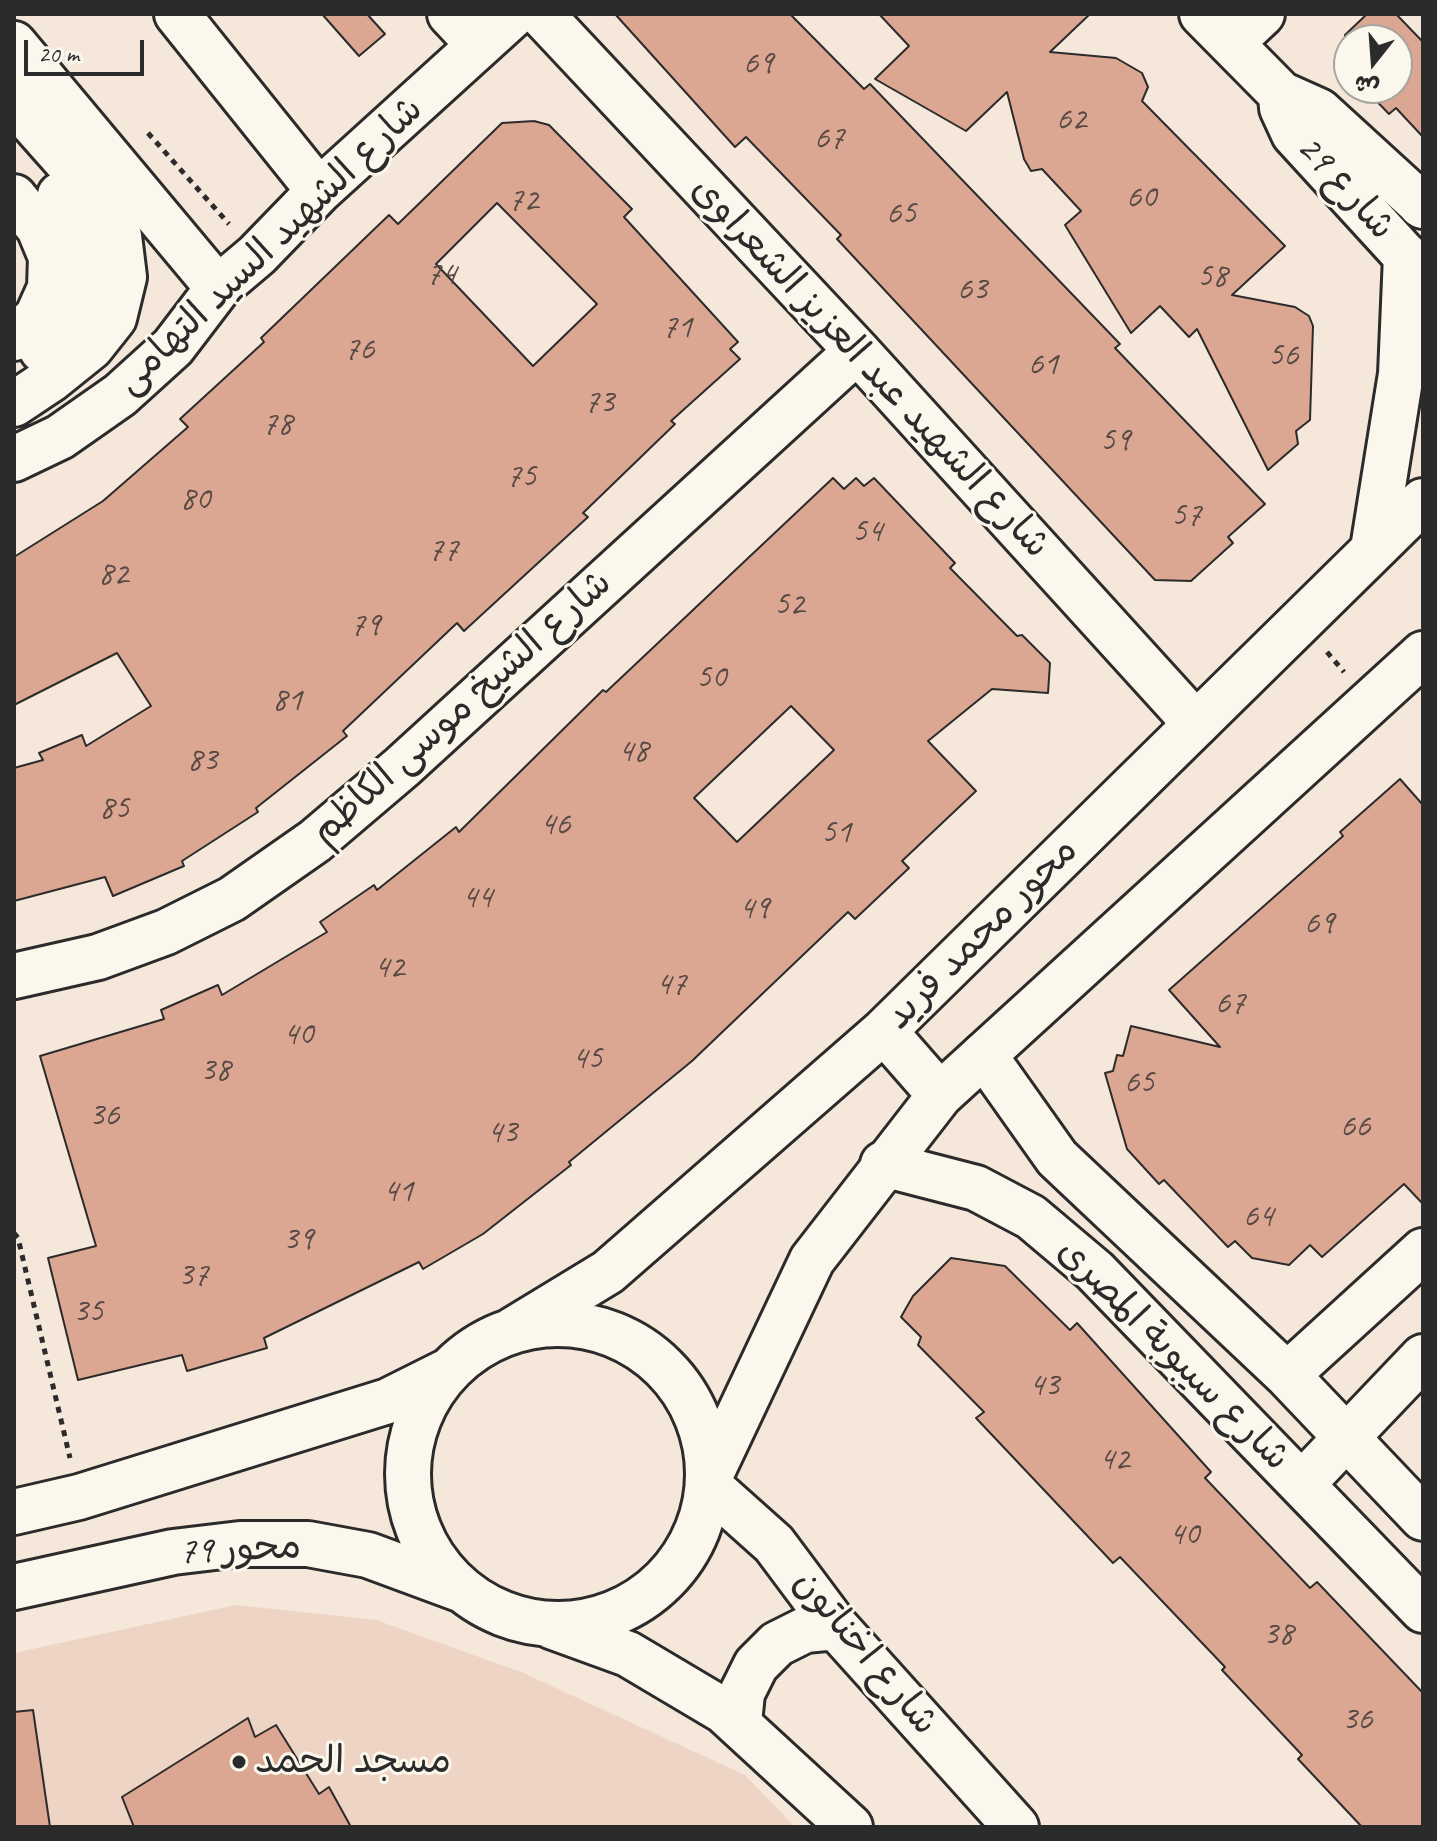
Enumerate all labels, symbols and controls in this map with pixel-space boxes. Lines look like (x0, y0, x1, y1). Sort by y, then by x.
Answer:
scale bar (28, 24, 148, 74)
north arrow (1333, 24, 1413, 104)
text: 20 m (38, 39, 79, 69)
house number: 69 (743, 44, 773, 84)
text: ش (1351, 68, 1382, 102)
street label: شارع الشهيد السيد التهامى (107, 88, 433, 404)
house number: 62 (1056, 100, 1086, 140)
house number: 67 (814, 119, 844, 159)
street label: شارع 29 (1286, 126, 1404, 250)
street label: شارع الشهيد عبد العزيز الشعراوى (681, 168, 1059, 568)
house number: 60 (1126, 178, 1156, 218)
house number: 72 (508, 181, 538, 221)
house number: 65 (886, 194, 916, 234)
house number: 74 (426, 255, 456, 295)
house number: 58 (1197, 257, 1227, 297)
house number: 63 (957, 270, 987, 310)
house number: 71 (662, 308, 692, 348)
house number: 76 (344, 330, 374, 370)
house number: 56 (1268, 336, 1298, 376)
house number: 61 (1028, 345, 1058, 385)
house number: 73 (584, 383, 614, 423)
house number: 78 (262, 405, 292, 445)
house number: 59 (1100, 421, 1130, 461)
house number: 75 (506, 457, 536, 497)
house number: 80 (180, 480, 210, 520)
house number: 57 (1171, 496, 1201, 536)
house number: 54 (852, 512, 882, 552)
house number: 77 (428, 531, 458, 571)
house number: 82 (98, 555, 128, 595)
street label: شارع الشيخ موسى الكاظم (302, 561, 622, 855)
house number: 52 (774, 585, 804, 625)
house number: 79 (350, 606, 380, 646)
house number: 50 (696, 658, 726, 698)
house number: 81 (272, 681, 302, 721)
house number: 48 (618, 732, 648, 772)
house number: 83 (187, 741, 217, 781)
house number: 85 (99, 789, 129, 829)
house number: 46 (540, 805, 570, 845)
house number: 51 (821, 813, 851, 853)
street label: محور محمد فريد (876, 828, 1088, 1040)
house number: 44 (462, 878, 492, 918)
house number: 49 (739, 889, 769, 929)
house number: 69 (1304, 904, 1334, 944)
house number: 42 (374, 948, 404, 988)
house number: 47 (656, 965, 686, 1005)
house number: 67 (1215, 984, 1245, 1024)
house number: 40 (283, 1015, 313, 1055)
house number: 45 (572, 1039, 602, 1079)
house number: 38 (200, 1051, 230, 1091)
house number: 65 (1124, 1063, 1154, 1103)
house number: 36 (89, 1096, 119, 1136)
house number: 66 (1340, 1107, 1370, 1147)
house number: 43 (487, 1113, 517, 1153)
house number: 41 (383, 1172, 413, 1212)
house number: 64 (1243, 1197, 1273, 1237)
house number: 39 (283, 1220, 313, 1260)
street label: شارع سيبوبة المصرى (1047, 1229, 1299, 1481)
house number: 37 (178, 1256, 208, 1296)
house number: 35 (73, 1292, 103, 1332)
house number: 43 (1029, 1366, 1059, 1406)
house number: 42 (1099, 1440, 1129, 1480)
house number: 40 (1169, 1515, 1199, 1555)
street label: محور 79 (178, 1524, 302, 1576)
street label: شارع اخناتون (783, 1561, 947, 1745)
house number: 38 (1263, 1615, 1293, 1655)
house number: 36 (1342, 1700, 1372, 1740)
place label: مسجد الحمد (255, 1739, 451, 1785)
marker: مسجد الحمد (230, 1753, 248, 1771)

